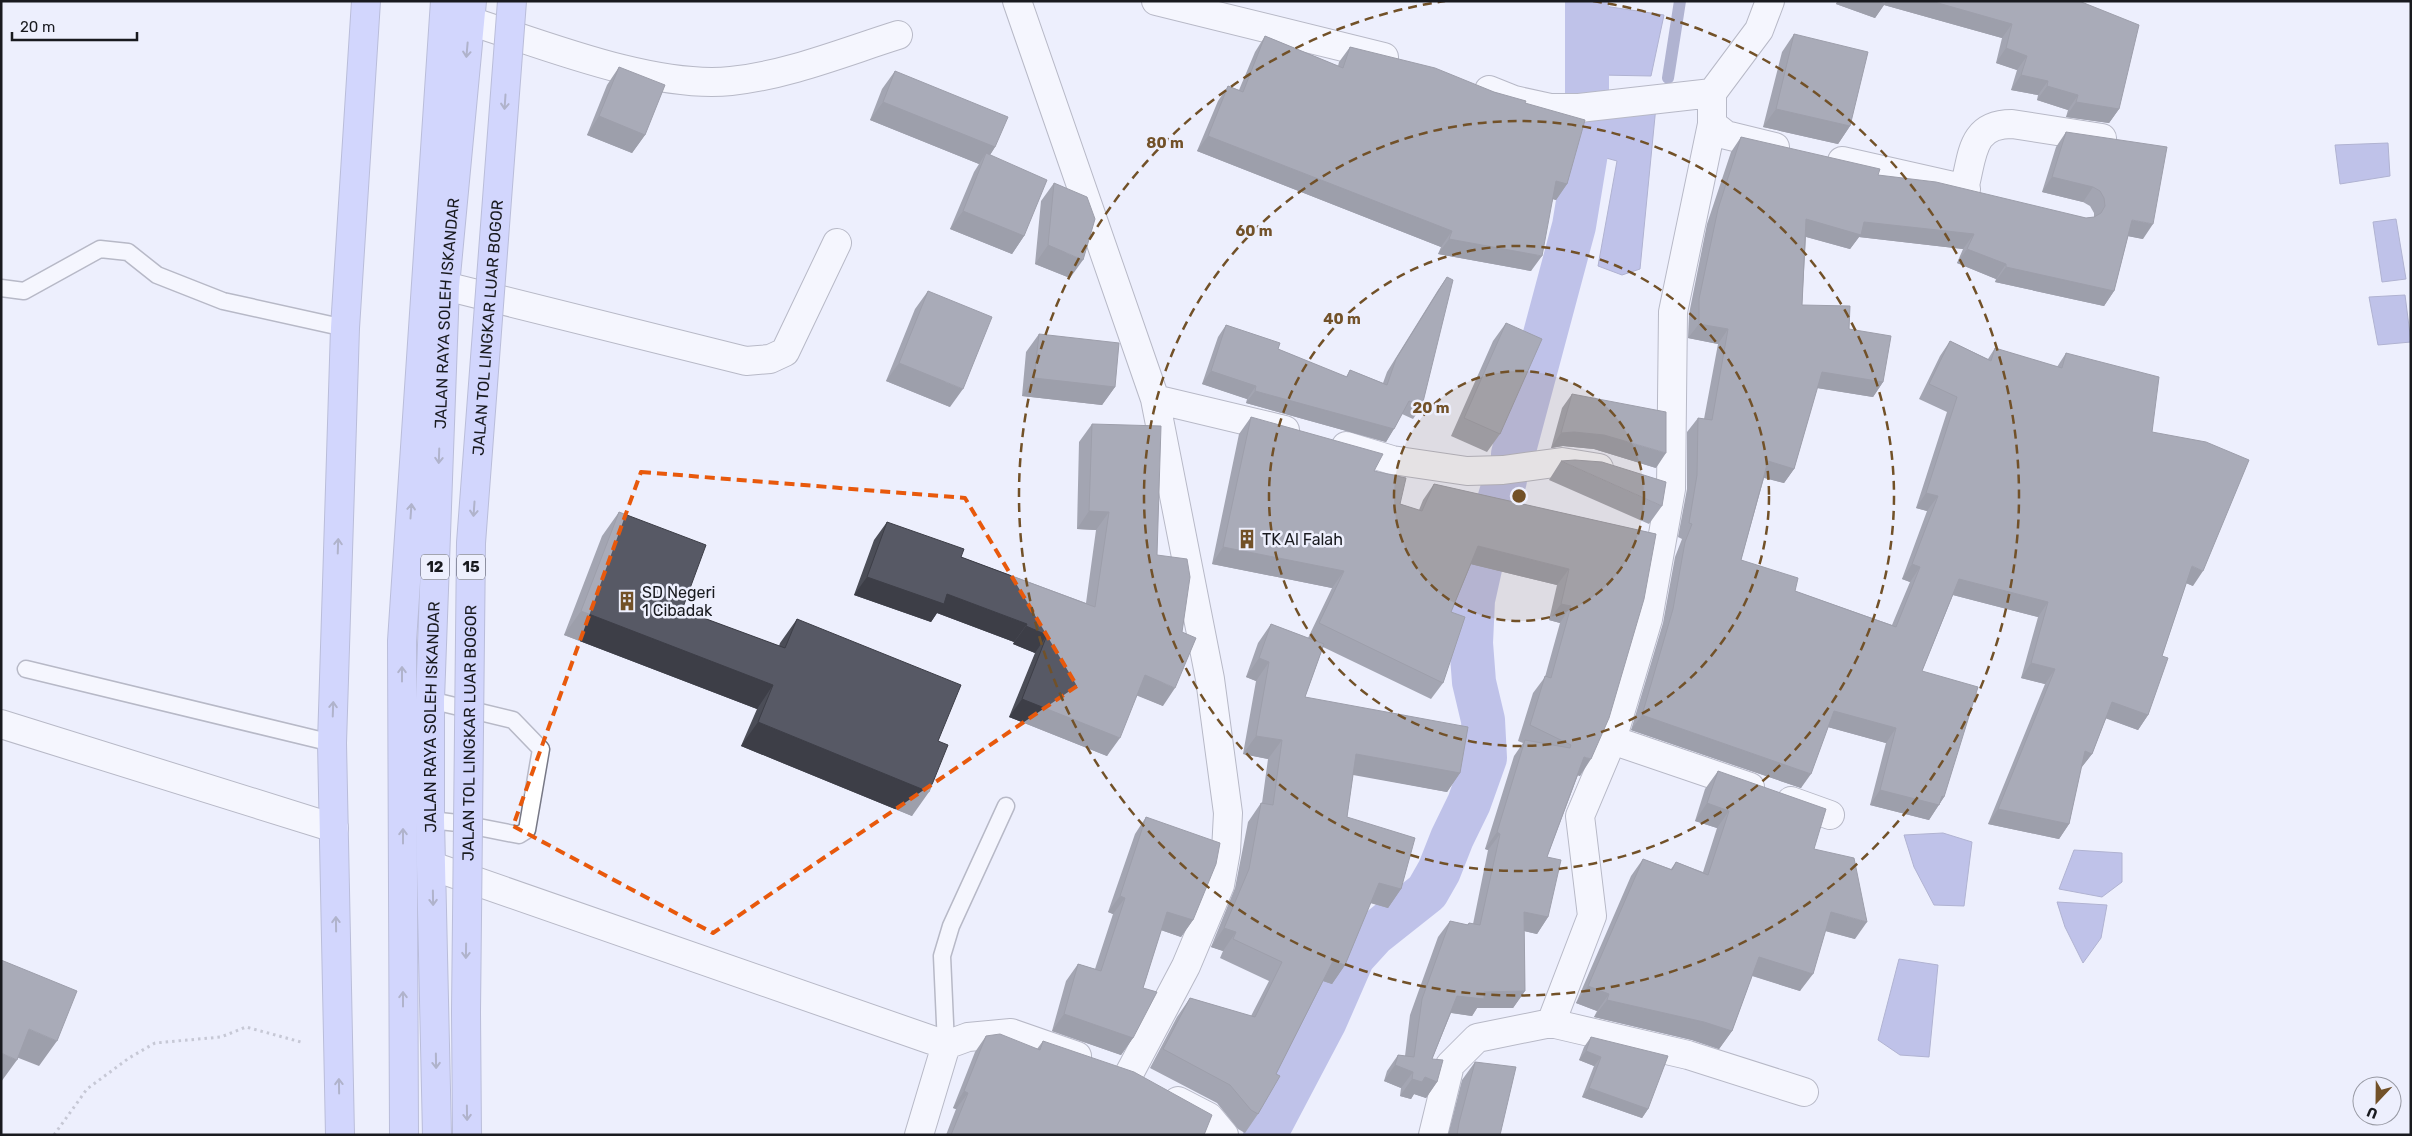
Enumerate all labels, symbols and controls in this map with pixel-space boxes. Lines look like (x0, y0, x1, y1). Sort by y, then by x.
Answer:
scale bar (12, 10, 138, 42)
text: 20 m (20, 18, 55, 36)
one-way arrow (462, 41, 472, 57)
one-way arrow (500, 94, 509, 110)
text: 80 m (1146, 134, 1184, 152)
street label: JALAN RAYA SOLEH ISKANDAR (431, 197, 463, 429)
street label: JALAN TOL LINGKAR LUAR BOGOR (469, 199, 507, 456)
text: 60 m (1236, 222, 1272, 240)
text: 40 m (1323, 310, 1361, 328)
text: 20 m (1413, 399, 1449, 417)
one-way arrow (434, 448, 443, 464)
centre of rings (1510, 487, 1528, 505)
one-way arrow (469, 500, 478, 516)
one-way arrow (406, 504, 415, 520)
building icon: TK Al Falah (1236, 528, 1258, 550)
place label: TK Al Falah (1262, 530, 1343, 549)
one-way arrow (333, 538, 343, 554)
road number: 12 (421, 554, 449, 580)
road number: 15 (457, 554, 485, 580)
place label: SD Negeri 1 Cibadak (642, 583, 715, 620)
building icon: SD Negeri 1 Cibadak (616, 590, 638, 612)
street label: JALAN RAYA SOLEH ISKANDAR (421, 601, 444, 833)
street label: JALAN TOL LINGKAR LUAR BOGOR (459, 605, 480, 861)
one-way arrow (397, 666, 407, 682)
one-way arrow (328, 701, 338, 717)
one-way arrow (398, 828, 408, 844)
one-way arrow (428, 890, 438, 906)
one-way arrow (331, 916, 341, 932)
one-way arrow (462, 943, 471, 959)
one-way arrow (399, 991, 408, 1007)
one-way arrow (431, 1052, 441, 1069)
north arrow (2352, 1076, 2402, 1126)
one-way arrow (334, 1078, 344, 1094)
text: U (2364, 1103, 2380, 1122)
one-way arrow (462, 1105, 472, 1121)

